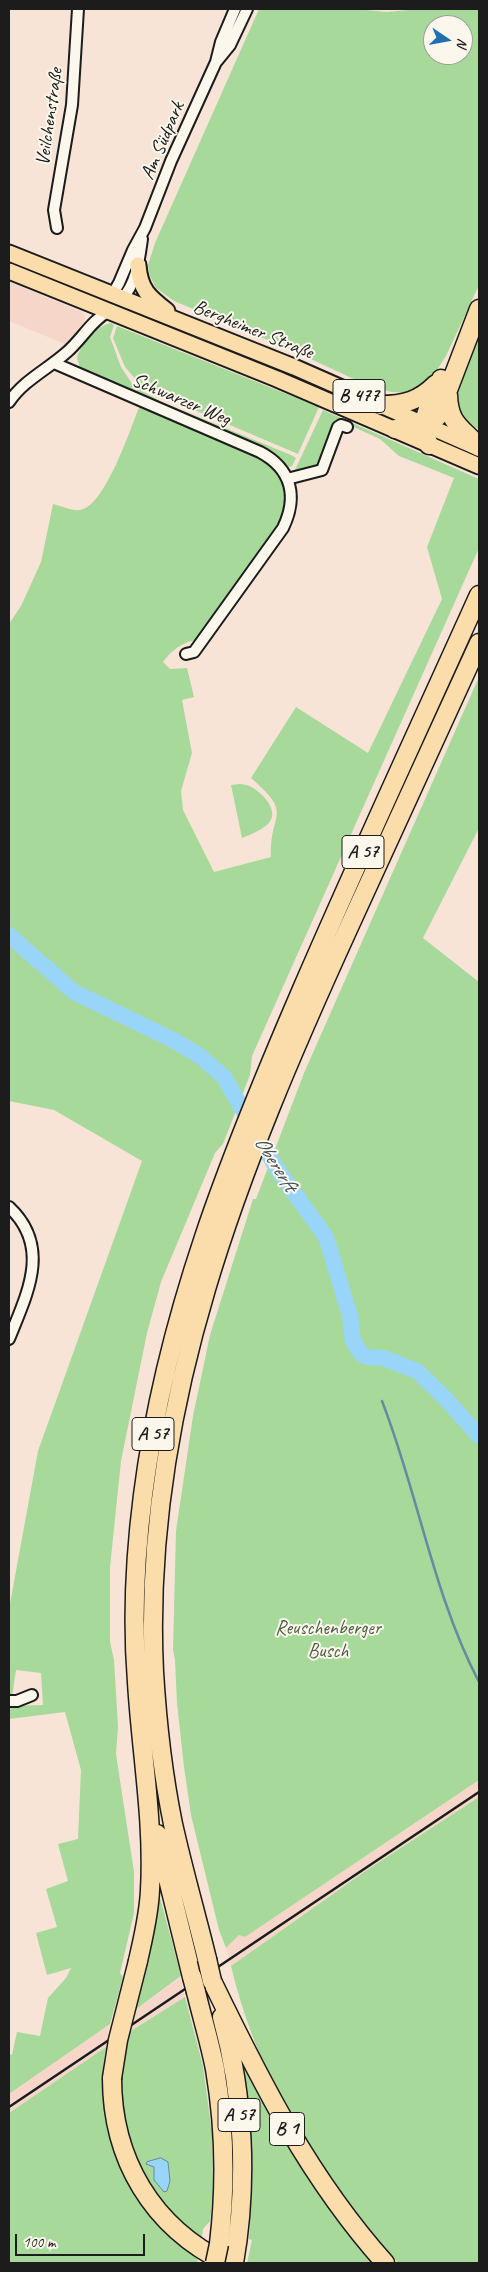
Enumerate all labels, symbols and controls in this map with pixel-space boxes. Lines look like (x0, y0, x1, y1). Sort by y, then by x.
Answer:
north arrow (423, 15, 473, 65)
text: N (453, 37, 471, 49)
street label: Veilchenstraße (31, 67, 69, 167)
street label: Am Südpark (136, 99, 190, 183)
street label: Bergheimer Straße (189, 295, 317, 365)
street label: Schwarzer Weg (128, 368, 234, 432)
road number: B 477 (333, 380, 385, 412)
road number: A 57 (342, 836, 384, 869)
water label: Obererft (248, 1132, 302, 1196)
road number: A 57 (132, 1418, 174, 1450)
park label: Reuschenberger Busch (275, 1617, 381, 1664)
road number: A 57 (218, 2098, 260, 2132)
road number: B 1 (270, 2112, 304, 2146)
scale bar (18, 2224, 148, 2256)
text: 100 m (23, 2233, 55, 2252)

